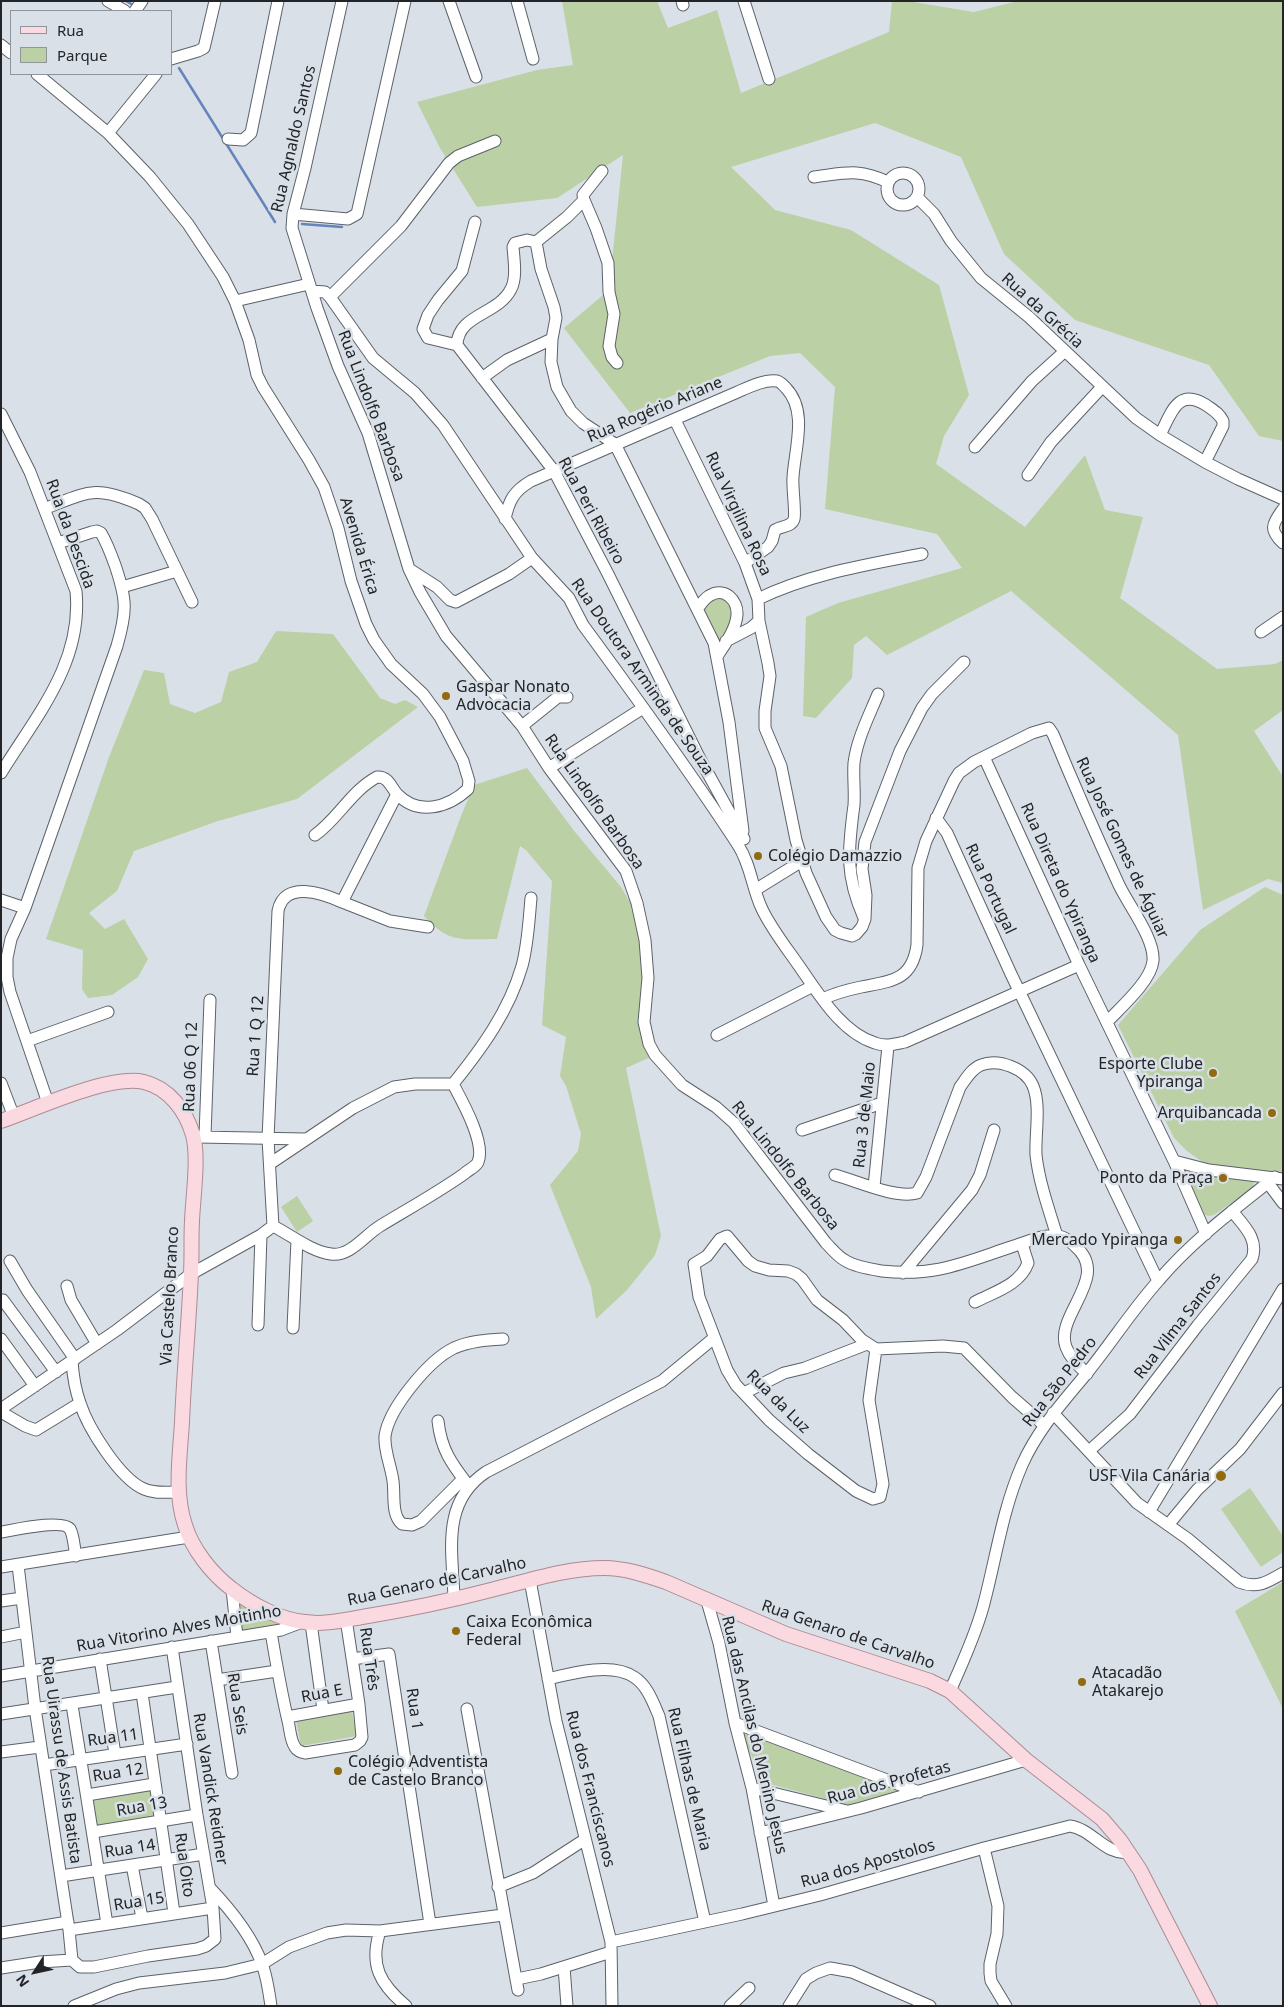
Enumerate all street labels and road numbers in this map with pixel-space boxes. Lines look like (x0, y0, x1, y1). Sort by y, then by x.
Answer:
street label: Rua Agnaldo Santos (268, 64, 320, 214)
street label: Rua da Grécia (997, 269, 1087, 353)
street label: Rua Lindolfo Barbosa (333, 328, 409, 484)
street label: Rua Rogério Ariane (585, 373, 725, 447)
street label: Rua Virgilina Rosa (701, 449, 775, 579)
street label: Rua Peri Ribeiro (554, 454, 628, 568)
street label: Rua da Descida (41, 477, 99, 591)
street label: Avenida Érica (335, 495, 383, 597)
street label: Rua Doutora Arminda de Souza (567, 575, 717, 779)
street label: Rua Lindolfo Barbosa (540, 731, 648, 873)
street label: Rua José Gomes de Águiar (1072, 754, 1172, 942)
street label: Rua Direta do Ypiranga (1016, 800, 1104, 966)
street label: Rua Portugal (961, 841, 1019, 937)
street label: Rua 1 Q 12 (244, 995, 268, 1077)
street label: Rua 06 Q 12 (180, 1021, 202, 1113)
street label: Rua 3 de Maio (850, 1061, 880, 1169)
street label: Rua Lindolfo Barbosa (727, 1098, 843, 1234)
street label: Via Castelo Branco (157, 1226, 183, 1366)
street label: Rua Vilma Santos (1131, 1269, 1225, 1383)
street label: Rua São Pedro (1019, 1333, 1101, 1431)
street label: Rua da Luz (742, 1366, 814, 1438)
street label: Rua Genaro de Carvalho (346, 1554, 528, 1610)
street label: Rua Genaro de Carvalho (759, 1596, 937, 1674)
street label: Rua Vitorino Alves Moitinho (75, 1602, 283, 1656)
street label: Rua das Ancilas do Menino Jesus (717, 1614, 791, 1856)
street label: Rua Três (355, 1626, 383, 1692)
street label: Rua Uirassu de Assis Batista (37, 1655, 85, 1865)
street label: Rua Seis (223, 1672, 251, 1736)
street label: Rua E (300, 1681, 344, 1707)
street label: Rua 1 (402, 1687, 426, 1731)
street label: Rua Filhas de Maria (663, 1705, 715, 1853)
street label: Rua dos Franciscanos (561, 1709, 619, 1869)
street label: Rua Vandick Reidner (188, 1711, 232, 1867)
street label: Rua 11 (86, 1725, 140, 1751)
street label: Rua dos Profetas (825, 1757, 953, 1809)
street label: Rua 12 (91, 1760, 145, 1786)
street label: Rua 13 (115, 1793, 169, 1821)
street label: Rua Oito (170, 1831, 198, 1899)
street label: Rua 14 (103, 1836, 157, 1862)
street label: Rua dos Apostolos (799, 1836, 937, 1892)
street label: Rua 15 (112, 1889, 166, 1915)

